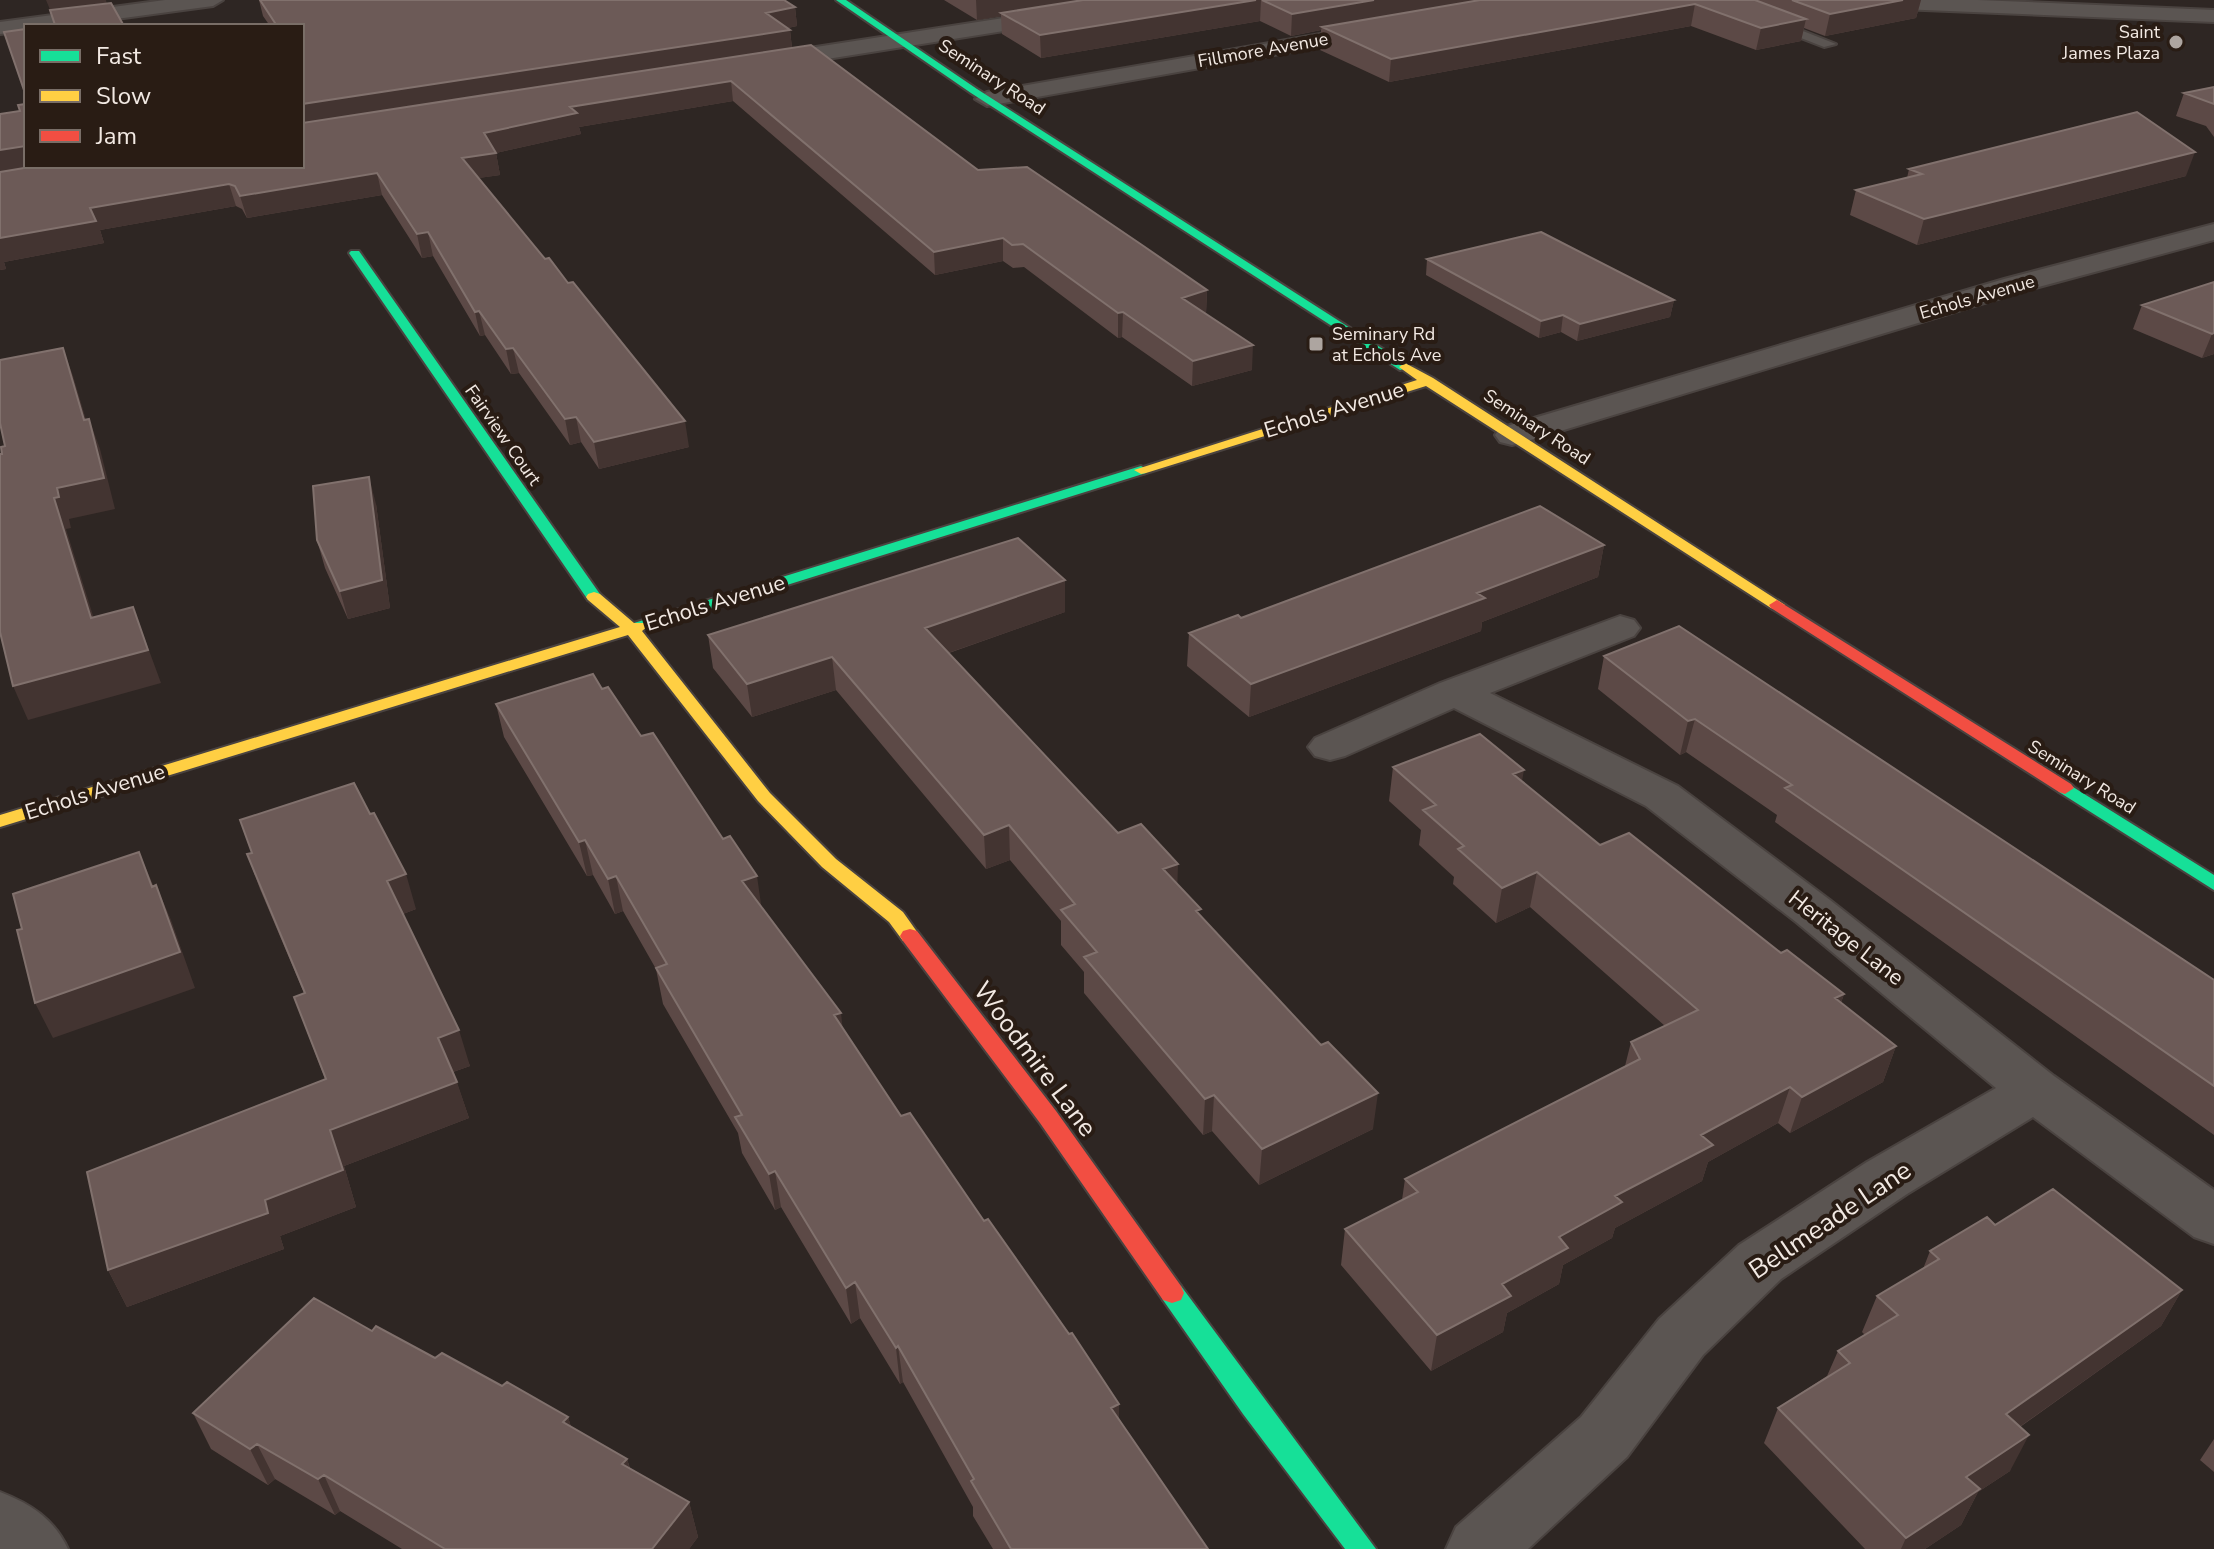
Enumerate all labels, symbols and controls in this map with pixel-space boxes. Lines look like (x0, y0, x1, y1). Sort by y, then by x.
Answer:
place label: Saint James Plaza (2061, 20, 2161, 65)
legend (24, 24, 304, 168)
street label: Fillmore Avenue (1196, 27, 1330, 73)
marker: Saint James Plaza (2167, 33, 2185, 51)
street label: Seminary Road (934, 34, 1050, 120)
text: Fast (96, 40, 142, 72)
text: Slow (96, 80, 151, 112)
text: Jam (95, 120, 137, 152)
street label: Echols Avenue (1917, 269, 2037, 325)
place label: Seminary Rd at Echols Ave (1332, 322, 1441, 367)
marker: Seminary Rd at Echols Ave (1307, 335, 1325, 353)
street label: Echols Avenue (1260, 374, 1408, 446)
street label: Fairview Court (459, 380, 547, 491)
street label: Seminary Road (1479, 384, 1595, 470)
street label: Echols Avenue (641, 567, 789, 639)
street label: Seminary Road (2024, 734, 2140, 820)
street label: Echols Avenue (21, 756, 169, 828)
street label: Heritage Lane (1782, 883, 1910, 993)
street label: Woodmire Lane (965, 974, 1105, 1144)
street label: Bellmeade Lane (1742, 1153, 1918, 1287)

